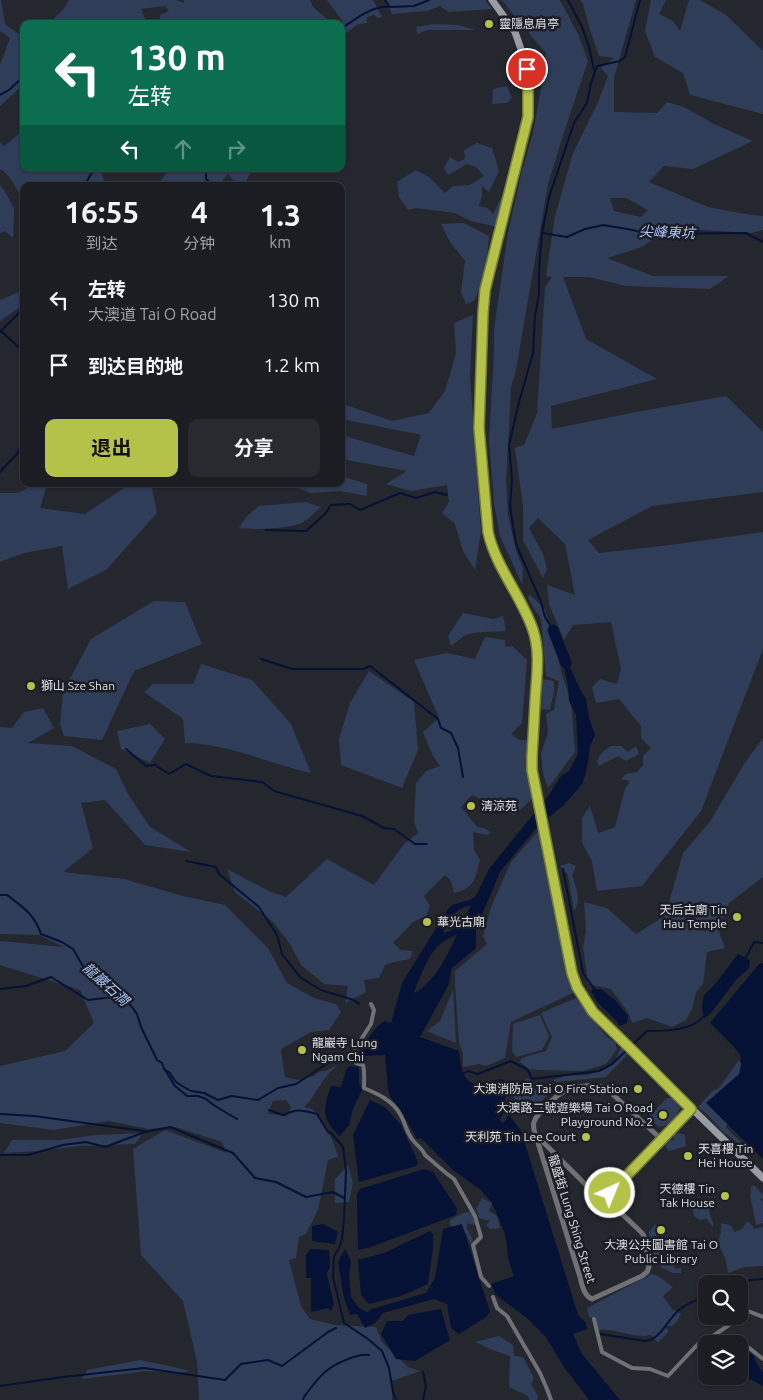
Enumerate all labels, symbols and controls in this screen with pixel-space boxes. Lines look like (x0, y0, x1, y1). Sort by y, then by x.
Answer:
place label: 靈隱息肩亭 (499, 17, 559, 30)
marker: 靈隱息肩亭 (483, 18, 495, 30)
text: 130 m (128, 37, 226, 77)
icon: left (45, 40, 110, 105)
pin (506, 48, 548, 90)
icon: arrive (513, 55, 541, 83)
text: 左转 (128, 83, 172, 108)
icon: left (116, 135, 144, 163)
icon: ahead (169, 135, 197, 163)
icon: right (222, 135, 250, 163)
text: 16:55 (64, 195, 139, 229)
text: 4 (191, 195, 208, 229)
text: 1.3 (260, 198, 301, 232)
water label: 尖峰東坑 (639, 223, 697, 241)
text: km (269, 233, 291, 251)
text: 到达 (86, 234, 118, 252)
text: 分钟 (183, 234, 215, 252)
text: 左转 (88, 278, 126, 300)
icon: left (45, 286, 73, 314)
text: 130 m (267, 289, 320, 311)
text: 大澳道 Tai O Road (88, 305, 217, 323)
icon: arrive (45, 351, 73, 379)
text: 1.2 km (264, 354, 320, 376)
text: 到达目的地 (88, 355, 183, 377)
button: 退出 (45, 419, 178, 477)
button: 分享 (188, 419, 320, 477)
place label: 獅山 Sze Shan (41, 679, 115, 692)
marker: 獅山 Sze Shan (25, 680, 37, 692)
place label: 清涼苑 (481, 799, 517, 812)
marker: 清涼苑 (465, 800, 477, 812)
place label: 天后古廟 Tin Hau Temple (660, 903, 727, 930)
marker: 天后古廟 Tin Hau Temple (731, 911, 743, 923)
place label: 華光古廟 (437, 915, 485, 928)
marker: 華光古廟 (421, 916, 433, 928)
water label: 龍巖石澗 (80, 959, 134, 1010)
place label: 龍巖寺 Lung Ngam Chi (312, 1036, 377, 1063)
marker: 龍巖寺 Lung Ngam Chi (296, 1044, 308, 1056)
place label: 大澳消防局 Tai O Fire Station (473, 1082, 628, 1095)
marker: 大澳消防局 Tai O Fire Station (632, 1083, 644, 1095)
place label: 大澳路二號遊樂場 Tai O Road Playground No. 2 (496, 1101, 653, 1128)
marker: 大澳路二號遊樂場 Tai O Road Playground No. 2 (657, 1109, 669, 1121)
place label: 天利苑 Tin Lee Court (465, 1130, 576, 1143)
marker: 天利苑 Tin Lee Court (580, 1131, 592, 1143)
place label: 天喜樓 Tin Hei House (698, 1142, 753, 1169)
marker: 天喜樓 Tin Hei House (682, 1150, 694, 1162)
street label: 龍盛街 Lung Shing Street (547, 1153, 598, 1285)
position arrow (583, 1166, 635, 1218)
place label: 天德樓 Tin Tak House (660, 1182, 715, 1209)
marker: 天德樓 Tin Tak House (719, 1190, 731, 1202)
marker: 大澳公共圖書館 Tai O Public Library (655, 1224, 667, 1236)
place label: 大澳公共圖書館 Tai O Public Library (604, 1238, 718, 1265)
map controls (698, 1275, 748, 1385)
button: search (698, 1275, 748, 1325)
button: layers (698, 1335, 748, 1385)

